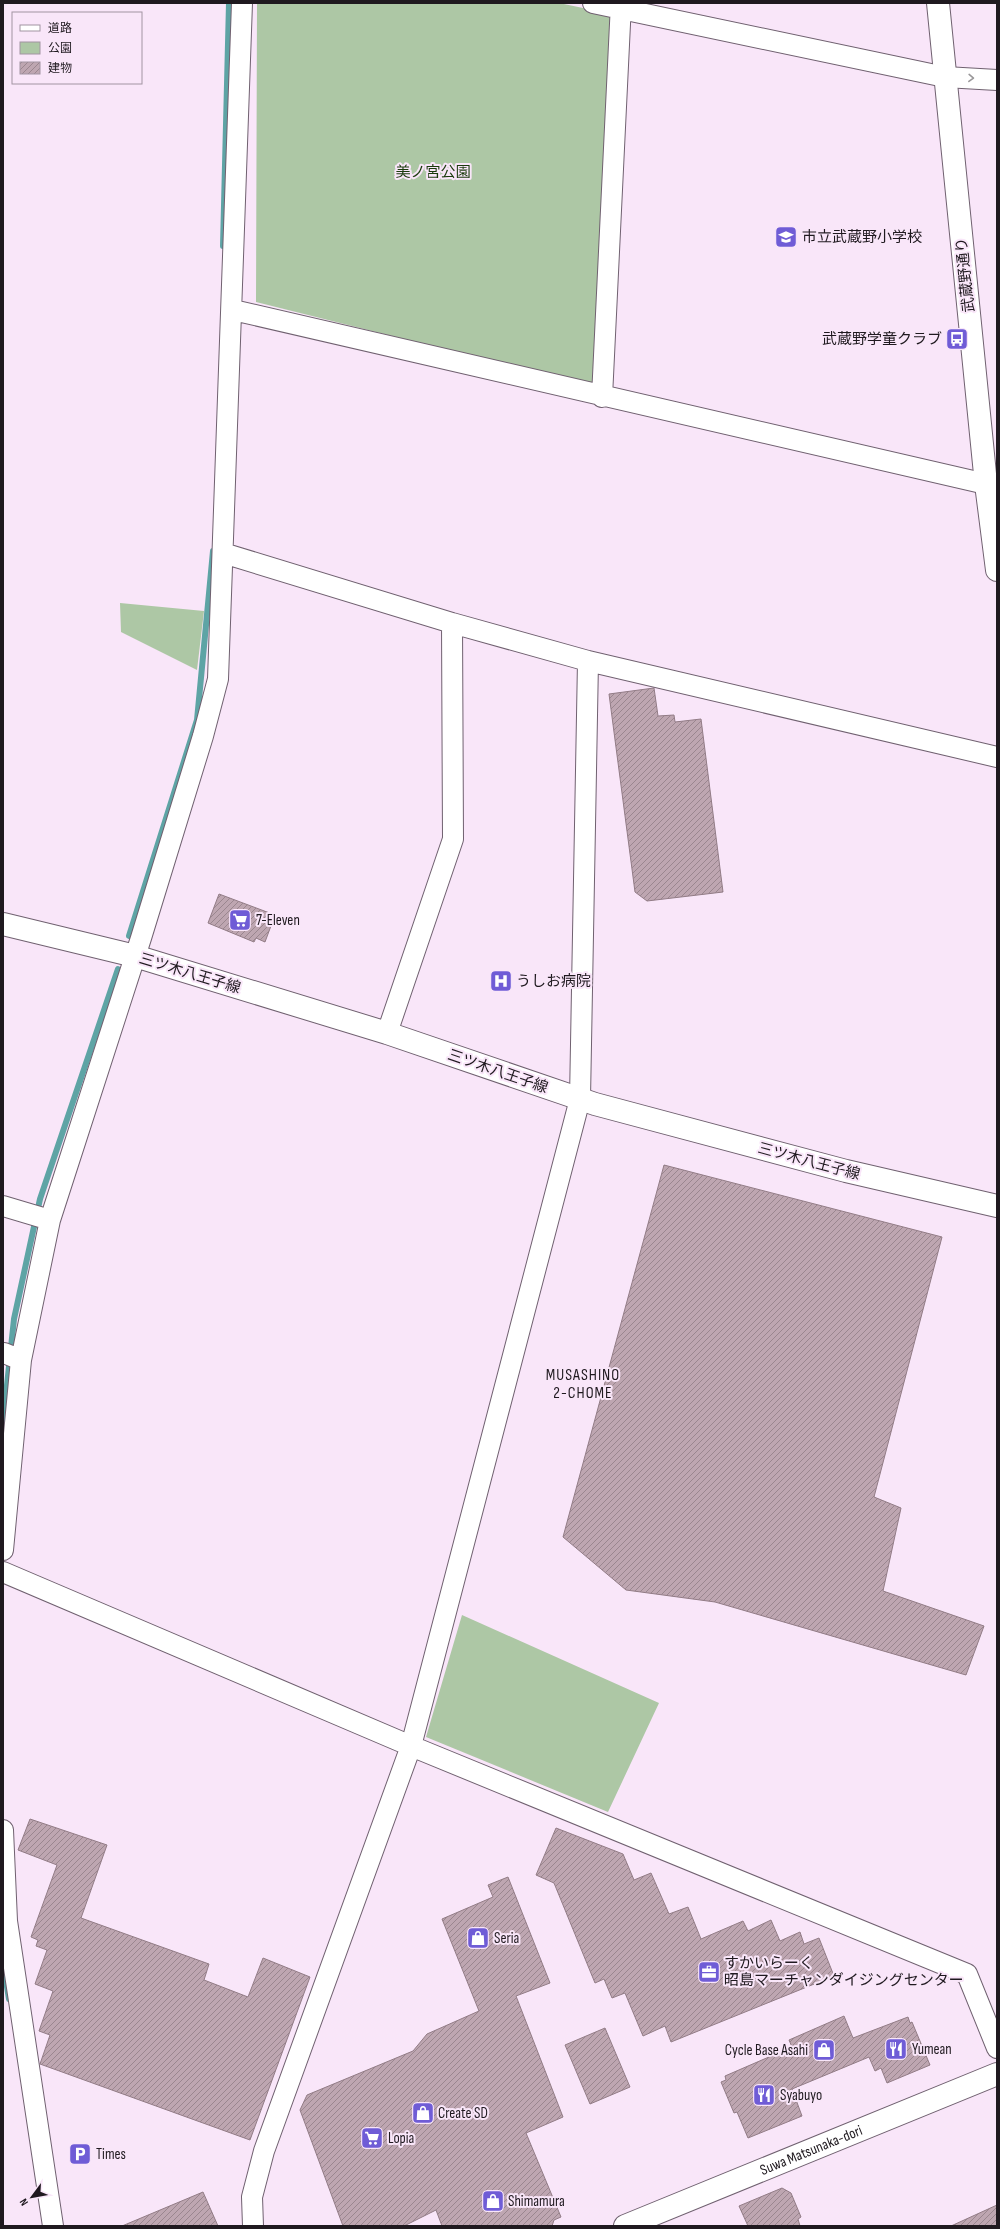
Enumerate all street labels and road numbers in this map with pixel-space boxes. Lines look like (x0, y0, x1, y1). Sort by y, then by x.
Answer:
street label: 武蔵野通り (952, 237, 979, 313)
street label: 三ツ木八王子線 (137, 949, 243, 998)
street label: 三ツ木八王子線 (445, 1045, 551, 1098)
street label: 三ツ木八王子線 (756, 1139, 862, 1184)
street label: Suwa Matsunaka-dori (757, 2121, 865, 2180)

